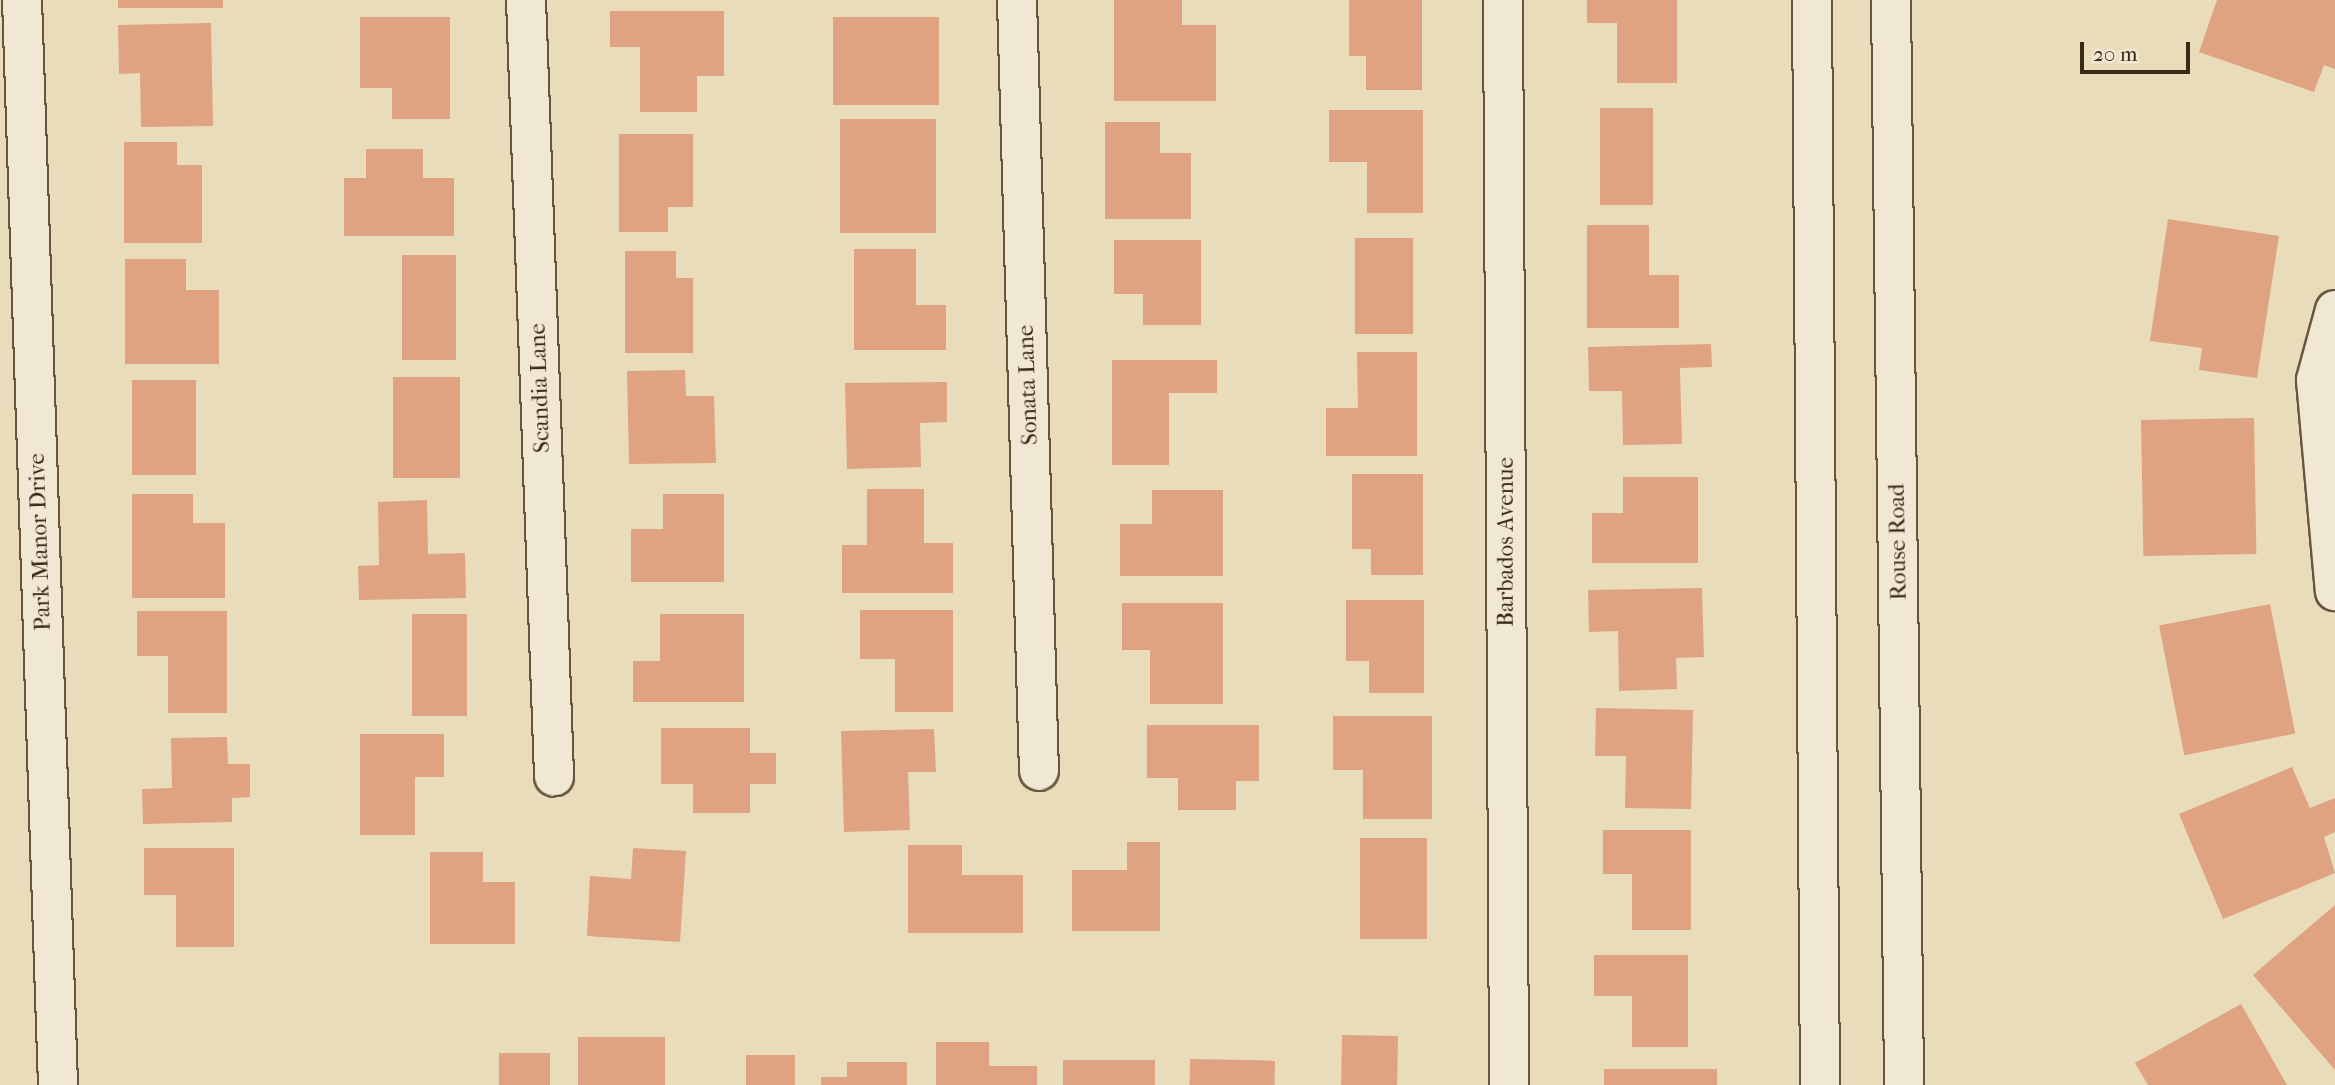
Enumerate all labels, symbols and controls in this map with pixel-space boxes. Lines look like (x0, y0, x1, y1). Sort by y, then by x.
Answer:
scale bar (2083, 28, 2193, 72)
text: 20 m (2093, 42, 2137, 66)
street label: Scandia Lane (524, 323, 556, 453)
street label: Sonata Lane (1012, 324, 1044, 446)
street label: Park Manor Drive (23, 453, 57, 631)
street label: Barbados Avenue (1492, 457, 1520, 627)
street label: Rouse Road (1883, 483, 1913, 601)

